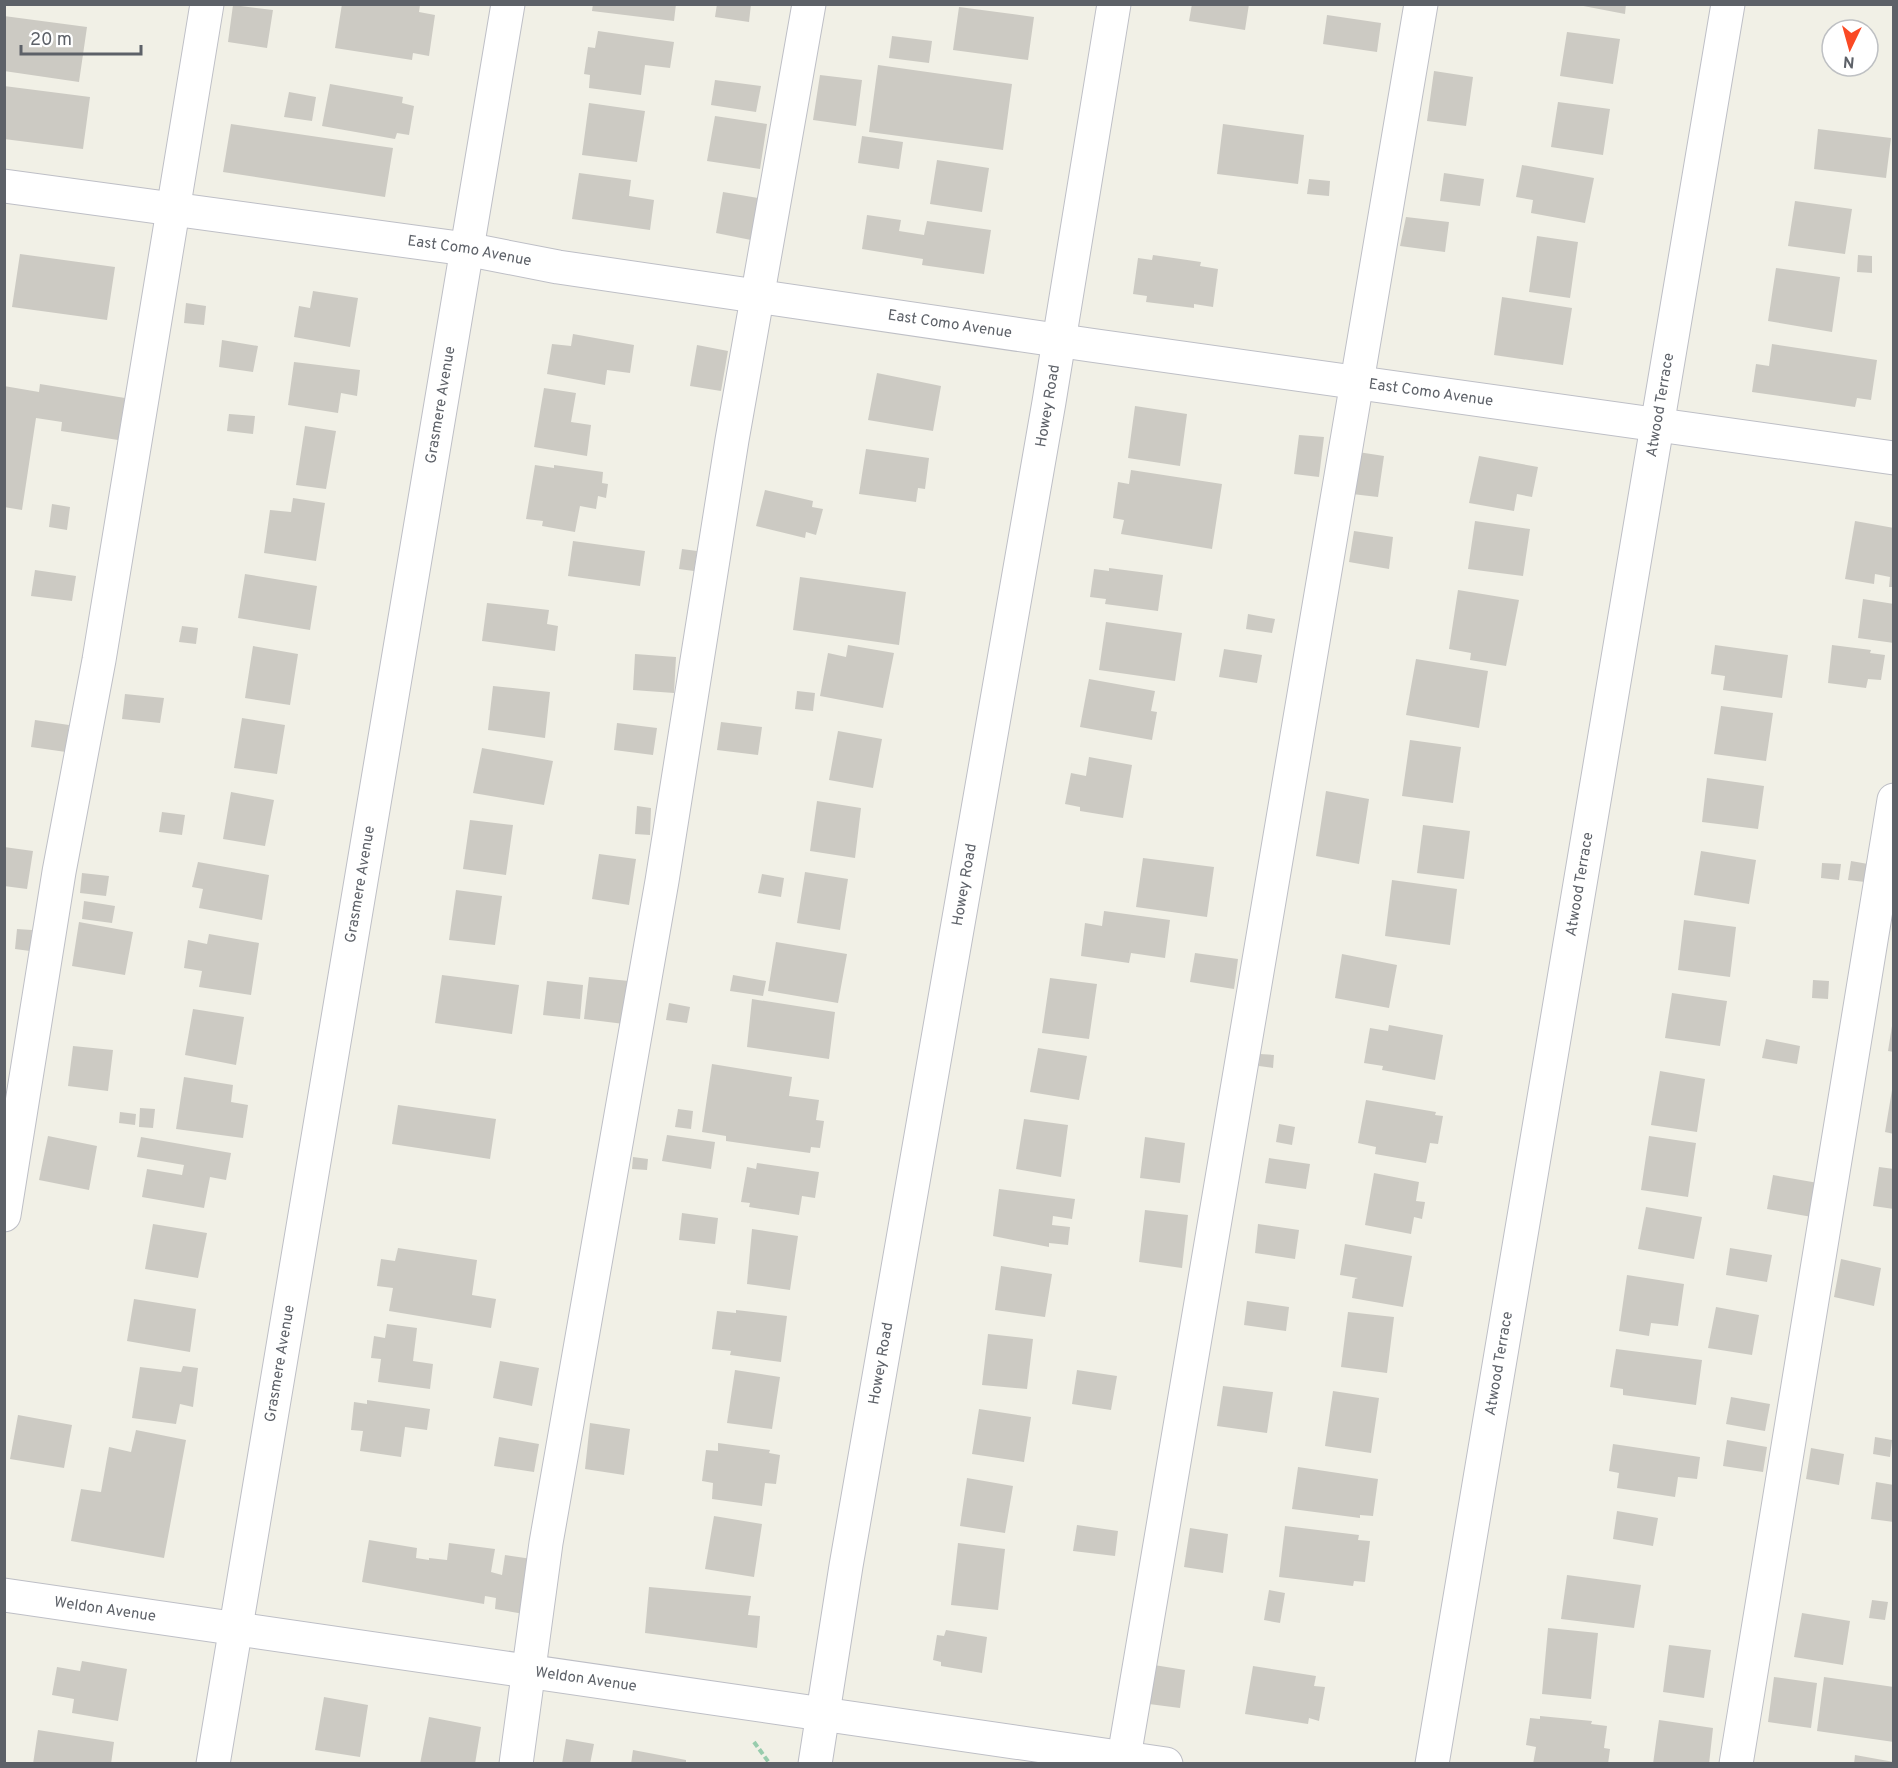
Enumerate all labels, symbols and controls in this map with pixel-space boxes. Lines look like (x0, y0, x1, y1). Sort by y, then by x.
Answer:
scale bar (21, 18, 141, 56)
north arrow (1820, 18, 1880, 78)
text: 20 m (30, 29, 72, 52)
text: N (1842, 50, 1855, 71)
street label: East Como Avenue (406, 232, 533, 271)
street label: East Como Avenue (886, 306, 1013, 343)
street label: Grasmere Avenue (422, 345, 460, 465)
street label: Atwood Terrace (1642, 352, 1679, 459)
street label: Howey Road (1032, 363, 1064, 449)
street label: East Como Avenue (1368, 375, 1494, 411)
street label: Grasmere Avenue (341, 824, 380, 944)
street label: Atwood Terrace (1562, 831, 1598, 938)
street label: Howey Road (948, 842, 981, 927)
street label: Grasmere Avenue (261, 1304, 299, 1424)
street label: Atwood Terrace (1481, 1310, 1517, 1417)
street label: Howey Road (865, 1321, 898, 1406)
street label: Weldon Avenue (53, 1593, 157, 1626)
street label: Weldon Avenue (534, 1663, 638, 1696)

